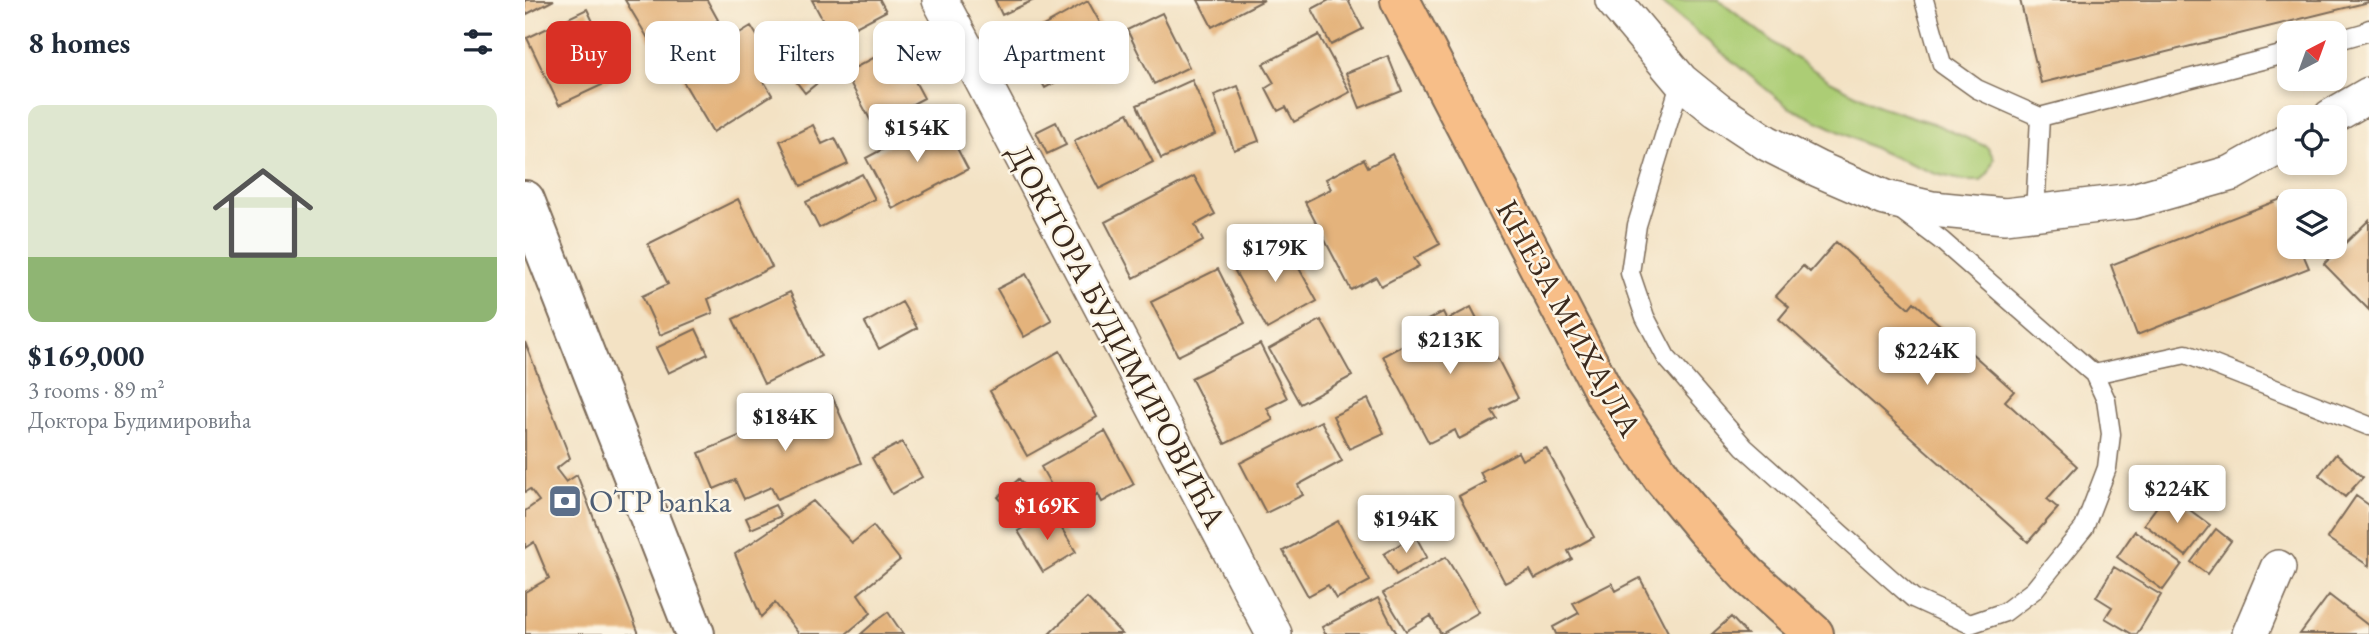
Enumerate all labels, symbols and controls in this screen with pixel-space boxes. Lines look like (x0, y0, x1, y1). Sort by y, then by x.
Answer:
chip: Buy (546, 21, 631, 84)
chip: Rent (645, 21, 740, 84)
chip: Filters (754, 21, 859, 84)
chip: New (873, 21, 965, 84)
chip: Apartment (979, 21, 1129, 84)
north arrow (2277, 21, 2347, 91)
map controls (2277, 21, 2347, 259)
text: 8 homes (28, 23, 130, 62)
icon: filters (459, 23, 497, 61)
pin: $154K (868, 104, 966, 164)
button: locate (2277, 105, 2347, 175)
text: $154K (885, 112, 949, 142)
street label: ДОКТОРА БУДИМИРОВИЋА (998, 137, 1237, 536)
icon: home (200, 150, 326, 276)
button: layers (2277, 189, 2347, 259)
street label: КНЕЗА МИХАЈЛА (1486, 192, 1652, 445)
pin: $179K (1226, 224, 1324, 284)
text: $179K (1243, 232, 1307, 262)
pin: $213K (1401, 316, 1499, 376)
text: $213K (1418, 324, 1482, 354)
pin: $224K (1878, 328, 1976, 387)
text: $224K (1895, 335, 1959, 365)
text: $169,000 (28, 336, 144, 375)
text: 3 rooms · 89 m² (28, 375, 165, 405)
pin: $184K (736, 393, 834, 453)
text: $184K (753, 401, 817, 431)
text: Доктора Будимировића (28, 405, 251, 435)
pin: $224K (2128, 466, 2226, 525)
text: $224K (2145, 473, 2209, 503)
place label: OTP banka (589, 480, 732, 522)
bank icon: OTP banka (546, 482, 584, 520)
pin: $169K (998, 482, 1096, 542)
text: $169K (1015, 490, 1079, 520)
pin: $194K (1357, 496, 1455, 555)
text: $194K (1374, 503, 1438, 533)

